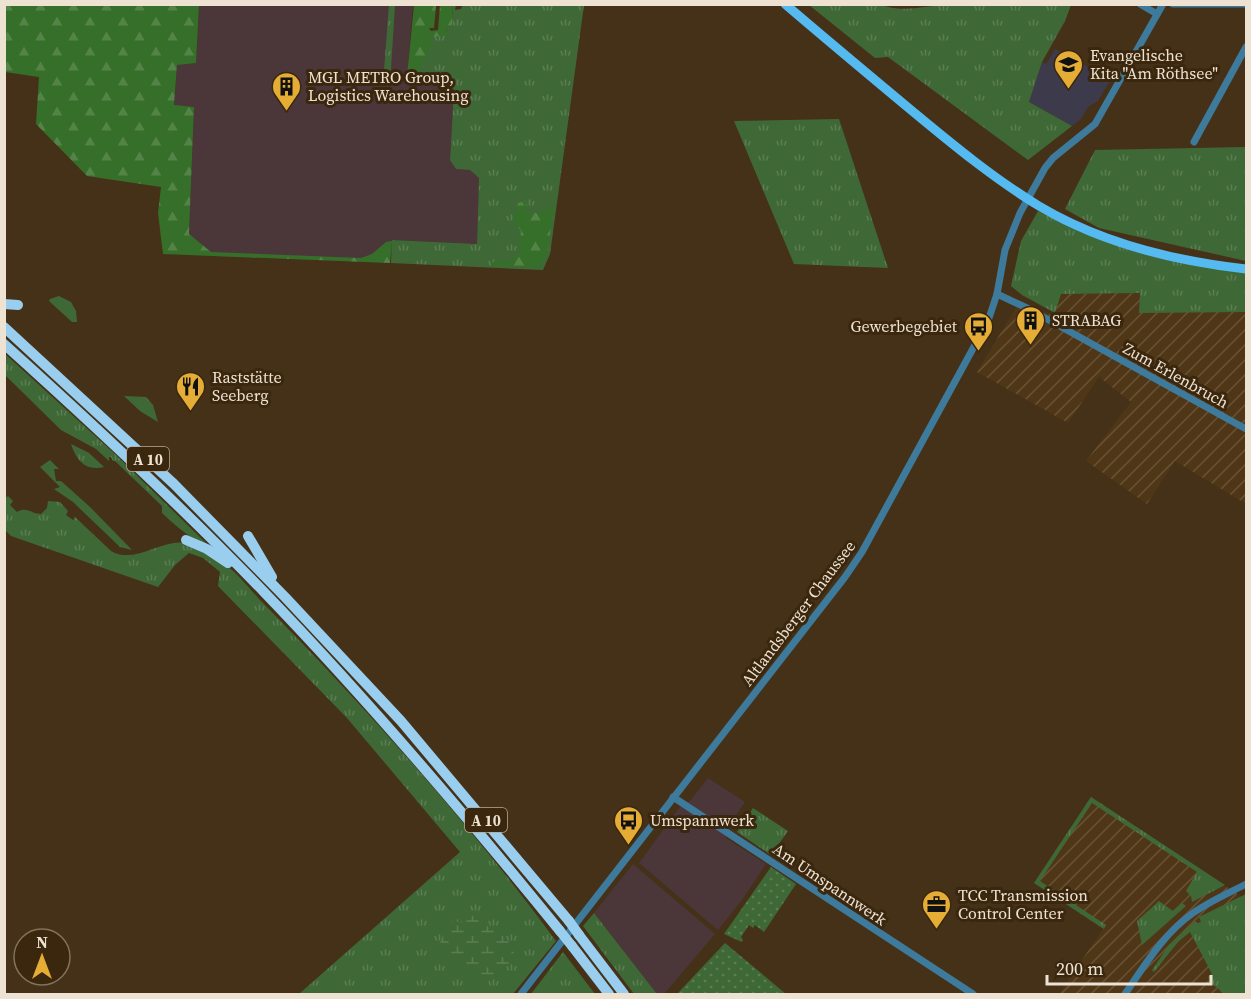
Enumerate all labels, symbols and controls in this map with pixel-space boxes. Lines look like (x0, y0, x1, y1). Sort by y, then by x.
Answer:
place label: Evangelische Kita "Am Röthsee" (1090, 44, 1218, 84)
school or university icon: Evangelische Kita "Am Röthsee" (1053, 48, 1085, 90)
place label: MGL METRO Group, Logistics Warehousing (308, 66, 469, 106)
building icon: MGL METRO Group, Logistics Warehousing (271, 70, 303, 112)
building icon: STRABAG (1015, 304, 1047, 346)
place label: STRABAG (1052, 309, 1121, 331)
bus stop icon: Gewerbegebiet (962, 310, 994, 352)
place label: Gewerbegebiet (851, 315, 958, 337)
street label: Zum Erlenbruch (1119, 337, 1233, 413)
place label: Raststätte Seeberg (212, 366, 282, 406)
restaurant icon: Raststätte Seeberg (175, 370, 207, 412)
road number: A 10 (127, 447, 169, 471)
street label: Altlandsberger Chaussee (736, 536, 860, 690)
bus stop icon: Umspannwerk (613, 804, 645, 846)
road number: A 10 (465, 808, 507, 832)
place label: Umspannwerk (650, 809, 754, 831)
street label: Am Umspannwerk (769, 838, 891, 930)
place label: TCC Transmission Control Center (958, 884, 1088, 924)
office icon: TCC Transmission Control Center (921, 888, 953, 930)
north arrow (12, 927, 72, 987)
text: N (36, 931, 48, 953)
scale bar (1047, 948, 1210, 986)
text: 200 m (1056, 956, 1103, 981)

